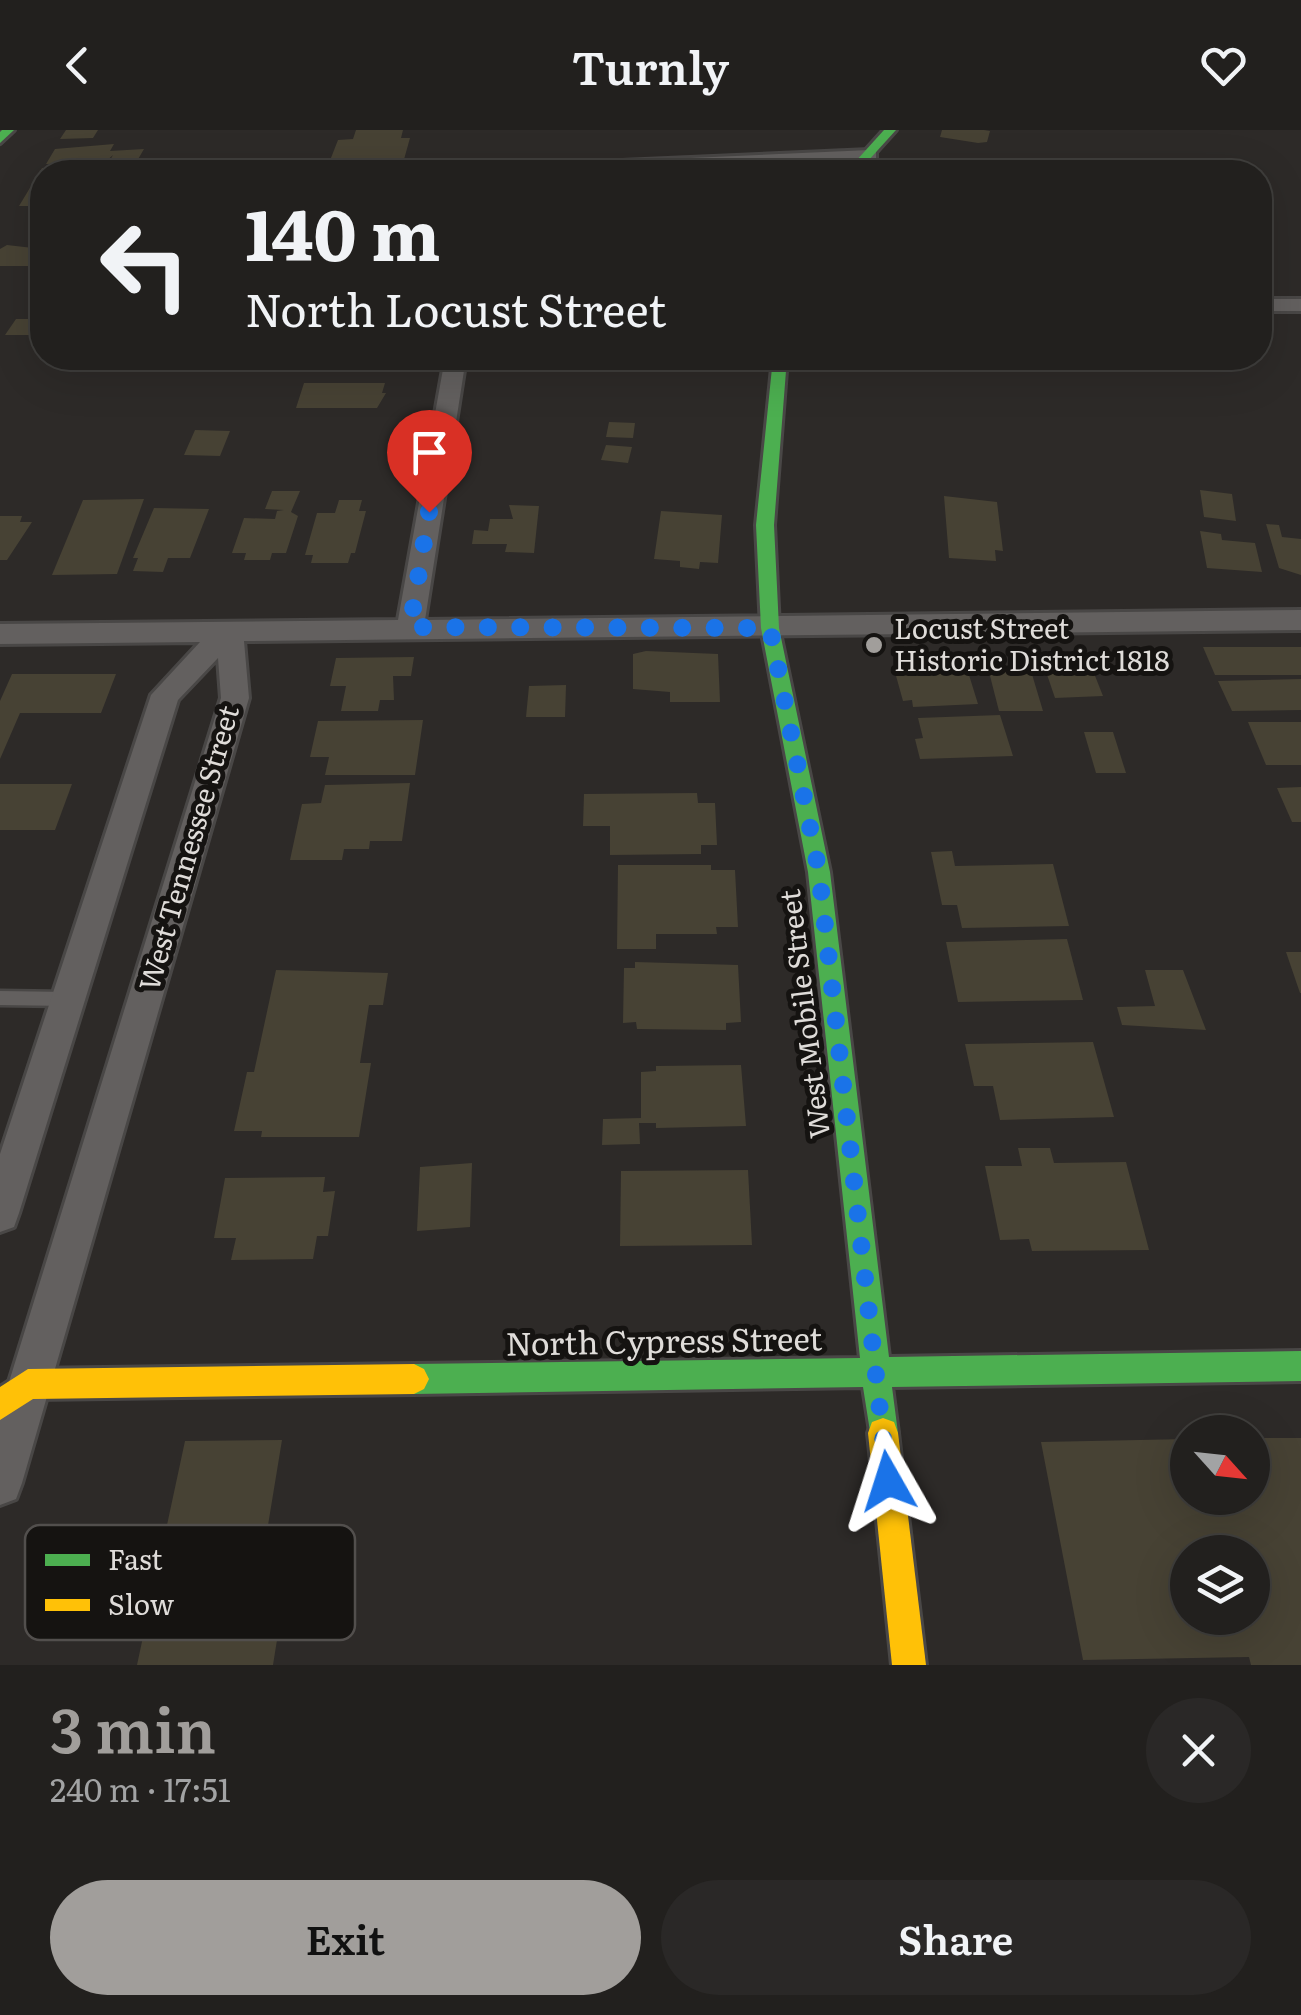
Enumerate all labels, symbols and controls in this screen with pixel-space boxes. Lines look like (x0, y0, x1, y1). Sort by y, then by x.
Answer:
text: Turnly (572, 32, 729, 99)
icon: back (50, 38, 105, 93)
icon: heart (1196, 38, 1251, 93)
text: 140 m (245, 179, 440, 283)
icon: left (80, 200, 210, 330)
text: North Locust Street (245, 274, 666, 341)
pin (387, 410, 472, 513)
icon: arrive (402, 425, 457, 480)
place label: Locust Street Historic District 1818 (894, 606, 1170, 680)
marker: Locust Street Historic District 1818 (863, 634, 885, 656)
street label: West Tennessee Street (126, 699, 248, 995)
street label: West Mobile Street (767, 887, 839, 1141)
street label: North Cypress Street (505, 1312, 823, 1366)
north arrow (1170, 1415, 1270, 1515)
map controls (1170, 1415, 1270, 1635)
position arrow (836, 1429, 940, 1533)
legend (25, 1525, 355, 1640)
button: layers (1170, 1535, 1270, 1635)
text: Fast (108, 1537, 163, 1579)
text: Slow (108, 1582, 174, 1624)
text: 3 min (50, 1682, 216, 1771)
button: close (1146, 1698, 1251, 1803)
text: 240 m · 17:51 (50, 1764, 231, 1812)
button: Exit (50, 1880, 641, 1995)
button: Share (661, 1880, 1251, 1995)

